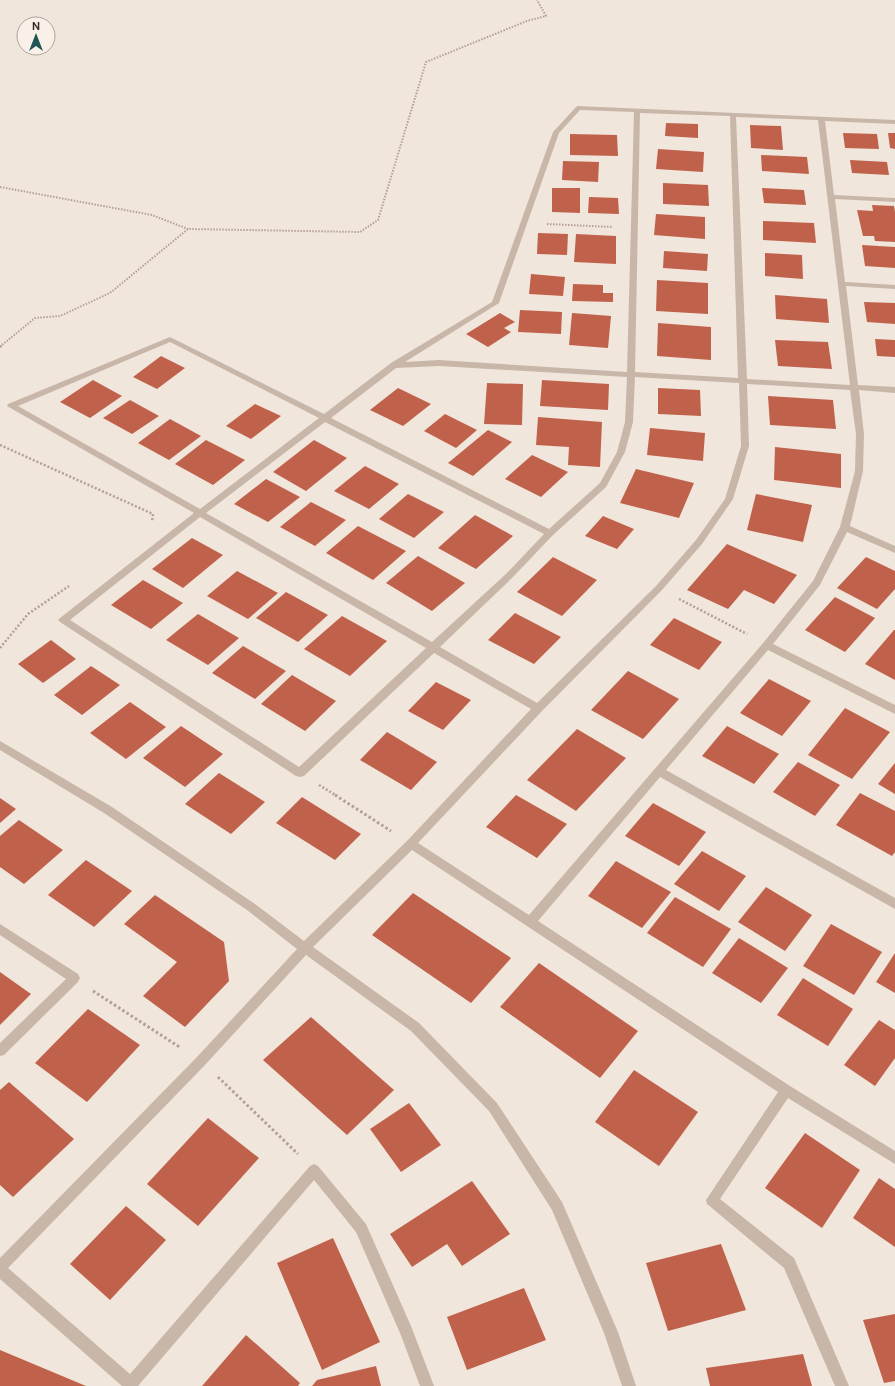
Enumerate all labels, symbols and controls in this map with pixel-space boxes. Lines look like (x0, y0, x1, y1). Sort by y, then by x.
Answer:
north arrow (16, 16, 56, 56)
text: N (32, 19, 40, 33)

